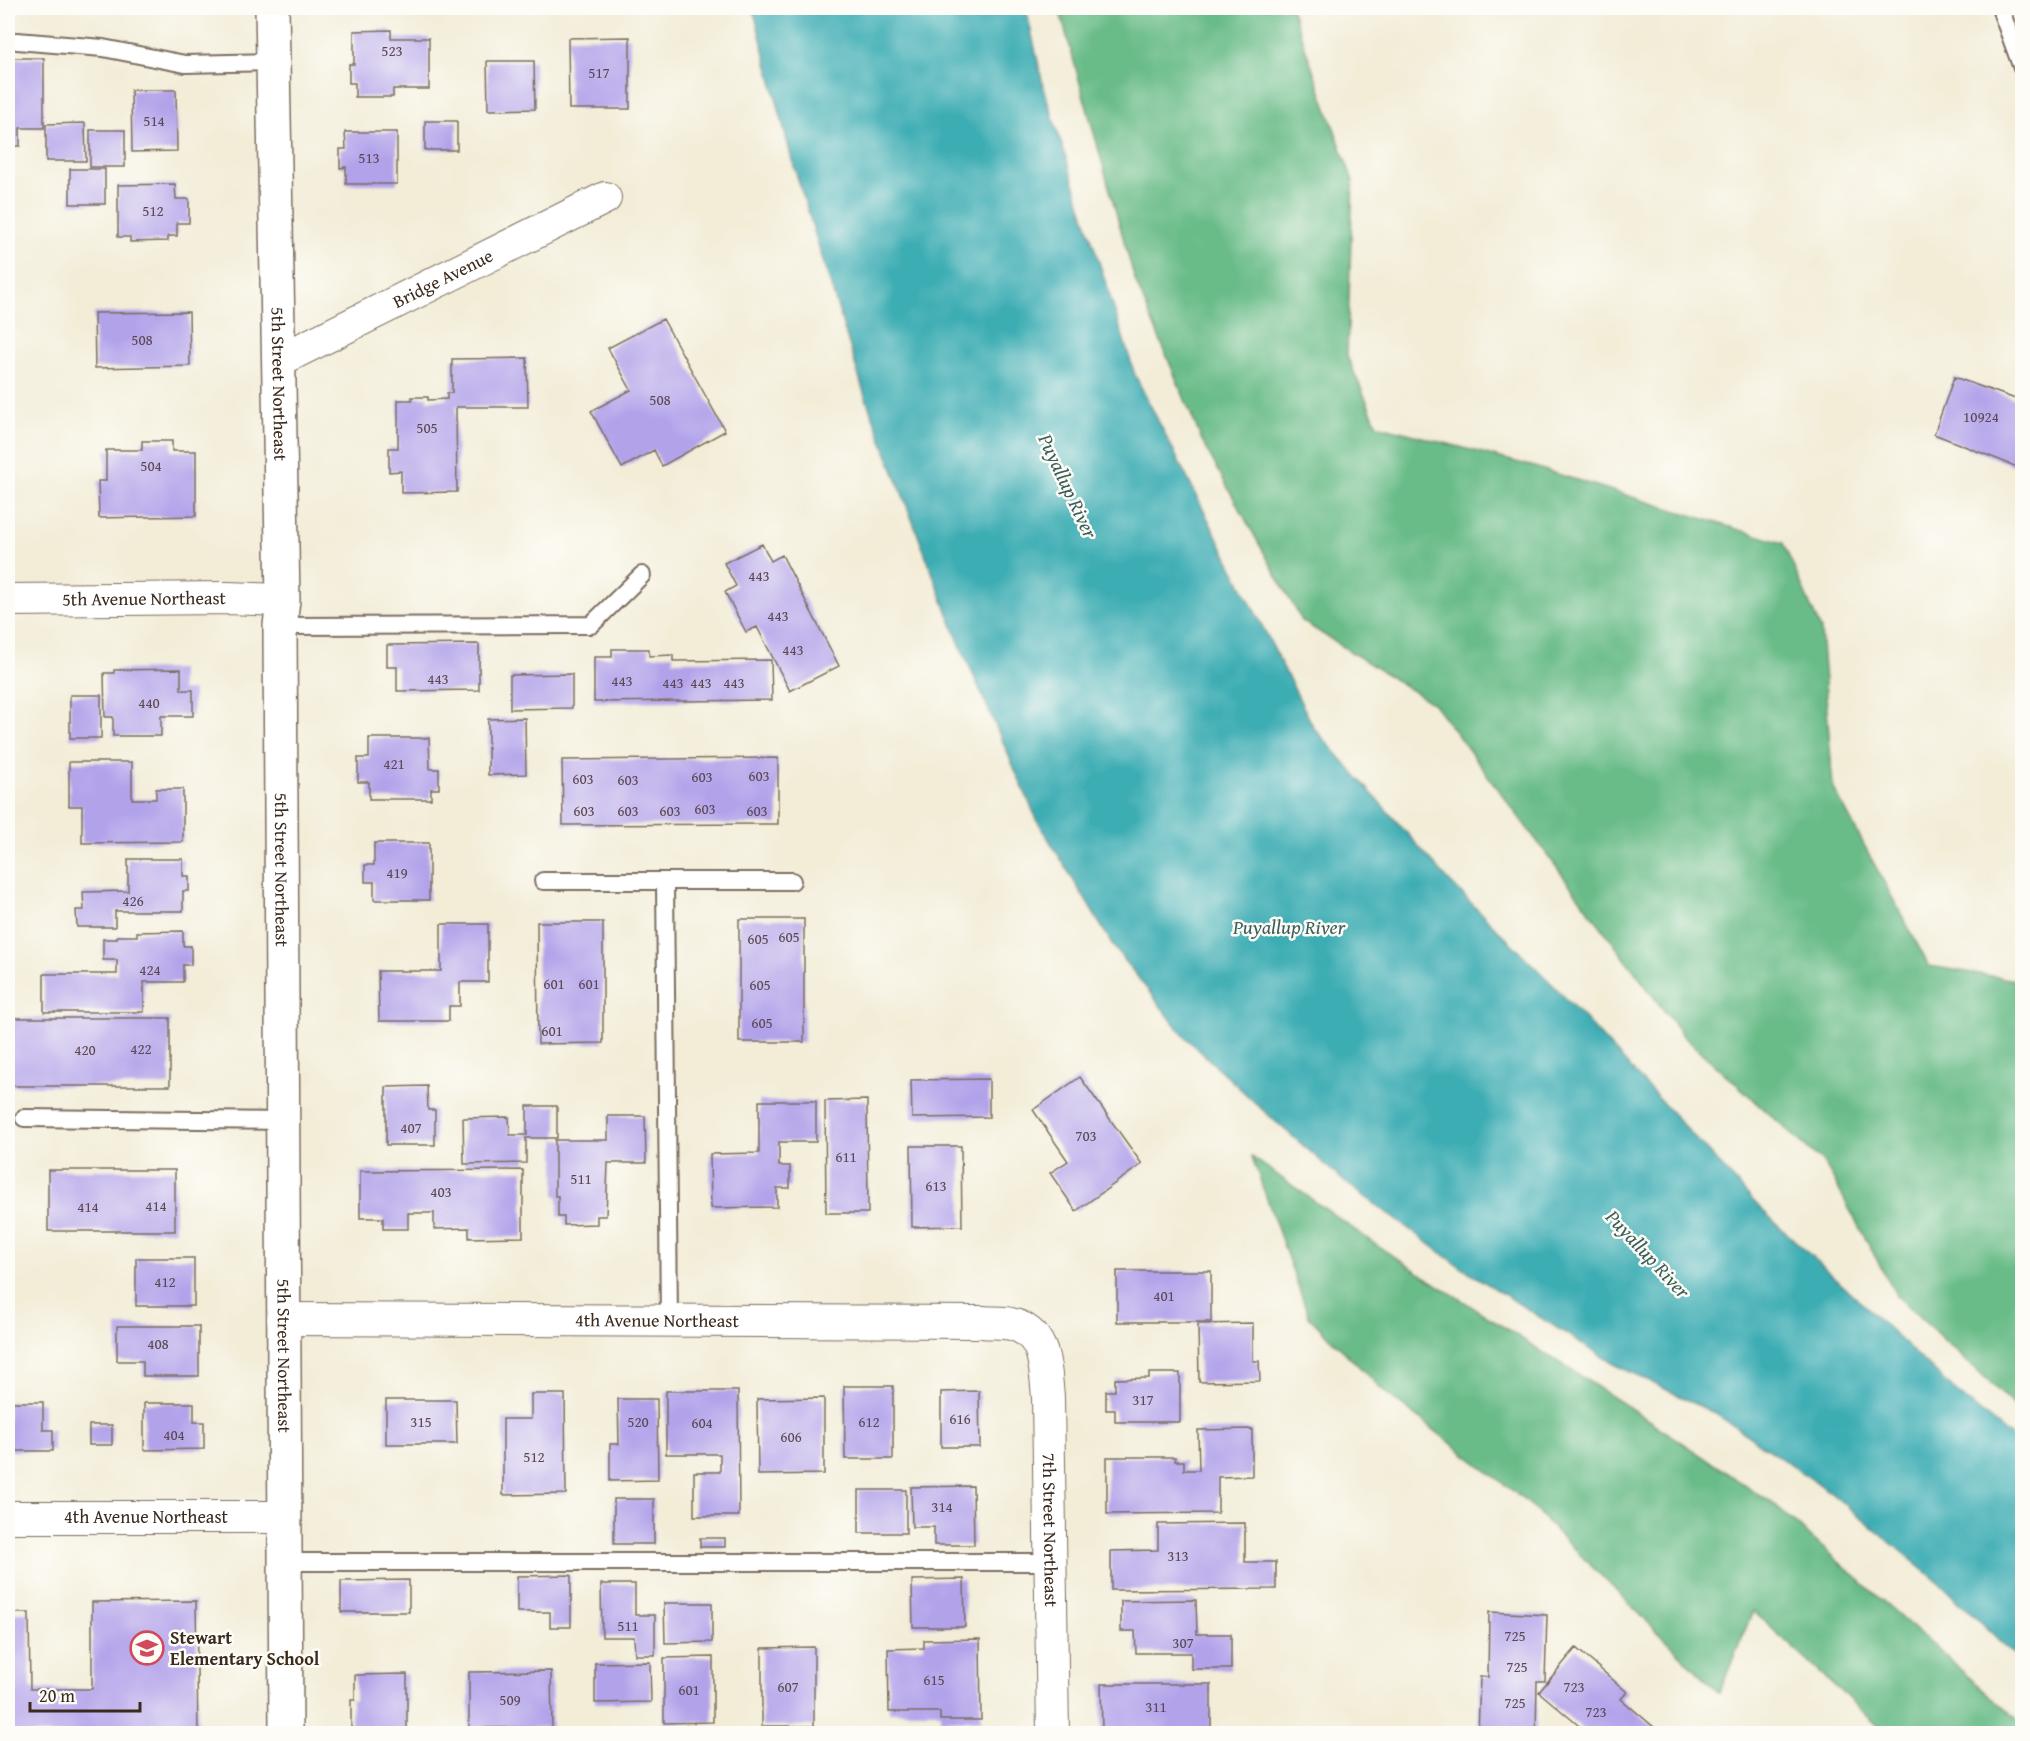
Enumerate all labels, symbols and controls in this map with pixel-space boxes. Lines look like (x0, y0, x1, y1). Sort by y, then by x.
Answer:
house number: 523 (381, 40, 403, 61)
house number: 517 (588, 62, 610, 83)
house number: 514 (143, 110, 165, 131)
house number: 513 (358, 147, 380, 168)
house number: 512 (142, 200, 164, 221)
street label: Bridge Avenue (388, 242, 497, 315)
street label: 5th Street Northeast (265, 307, 294, 462)
house number: 508 (131, 329, 153, 350)
house number: 508 (649, 389, 671, 410)
house number: 10924 (1963, 406, 1999, 427)
house number: 505 (416, 417, 438, 438)
water label: Puyallup River (1031, 428, 1106, 543)
house number: 504 (140, 455, 162, 476)
house number: 443 (748, 565, 770, 586)
street label: 5th Avenue Northeast (62, 584, 227, 613)
house number: 443 (767, 605, 789, 626)
house number: 443 (782, 639, 804, 660)
house number: 443 (427, 668, 449, 689)
house number: 443 (611, 670, 633, 691)
house number: 443 (662, 672, 684, 693)
house number: 443 (690, 672, 712, 693)
house number: 443 (723, 672, 745, 693)
house number: 440 (138, 692, 160, 713)
house number: 421 (383, 753, 405, 774)
house number: 603 (748, 765, 770, 786)
house number: 603 (691, 766, 713, 787)
house number: 603 (572, 768, 594, 789)
house number: 603 (617, 769, 639, 790)
street label: 5th Street Northeast (268, 793, 296, 947)
house number: 603 (694, 798, 716, 819)
house number: 603 (573, 800, 595, 821)
house number: 603 (617, 800, 639, 821)
house number: 603 (659, 800, 681, 821)
house number: 603 (746, 800, 768, 821)
house number: 419 (386, 862, 408, 883)
house number: 426 (122, 890, 144, 911)
water label: Puyallup River (1232, 912, 1346, 941)
house number: 605 (778, 926, 800, 947)
house number: 605 (747, 928, 769, 949)
house number: 424 (139, 959, 161, 980)
house number: 601 (543, 973, 565, 994)
house number: 601 (578, 973, 600, 994)
house number: 605 (749, 974, 771, 995)
house number: 605 (751, 1012, 773, 1033)
house number: 601 (541, 1020, 563, 1041)
house number: 422 (130, 1038, 152, 1059)
house number: 420 (74, 1039, 96, 1060)
house number: 407 (400, 1117, 422, 1138)
house number: 703 (1075, 1125, 1097, 1146)
house number: 611 (835, 1146, 857, 1167)
house number: 511 (570, 1168, 592, 1189)
house number: 613 (925, 1175, 947, 1196)
house number: 403 (430, 1181, 452, 1202)
house number: 414 (145, 1195, 167, 1216)
house number: 414 (77, 1196, 99, 1217)
water label: Puyallup River (1599, 1202, 1698, 1305)
house number: 412 (154, 1271, 176, 1292)
street label: 5th Street Northeast (271, 1279, 298, 1433)
house number: 401 (1153, 1285, 1175, 1306)
street label: 4th Avenue Northeast (575, 1306, 740, 1334)
house number: 408 (147, 1333, 169, 1354)
house number: 317 (1132, 1389, 1154, 1410)
house number: 616 (949, 1408, 971, 1429)
house number: 315 (410, 1411, 432, 1432)
house number: 520 (627, 1411, 649, 1432)
house number: 612 (858, 1411, 880, 1432)
house number: 604 (691, 1412, 713, 1433)
house number: 404 (163, 1424, 185, 1445)
house number: 606 (780, 1426, 802, 1447)
house number: 512 (523, 1446, 545, 1467)
street label: 7th Street Northeast (1036, 1453, 1065, 1608)
house number: 314 (931, 1496, 953, 1517)
street label: 4th Avenue Northeast (64, 1503, 229, 1530)
house number: 313 (1167, 1545, 1189, 1566)
house number: 511 (617, 1615, 639, 1636)
place label: Stewart Elementary School (170, 1624, 320, 1672)
house number: 725 (1504, 1625, 1526, 1646)
school or university icon: Stewart Elementary School (129, 1630, 165, 1666)
house number: 307 (1172, 1632, 1194, 1653)
house number: 725 (1506, 1656, 1528, 1677)
house number: 615 (923, 1669, 945, 1690)
scale bar (30, 1675, 140, 1713)
house number: 607 (777, 1676, 799, 1697)
house number: 723 (1563, 1676, 1585, 1697)
house number: 601 (678, 1679, 700, 1700)
text: 20 m (39, 1682, 75, 1709)
house number: 509 (499, 1689, 521, 1710)
house number: 725 (1504, 1692, 1526, 1713)
house number: 311 (1145, 1696, 1167, 1717)
house number: 723 (1585, 1701, 1607, 1722)

